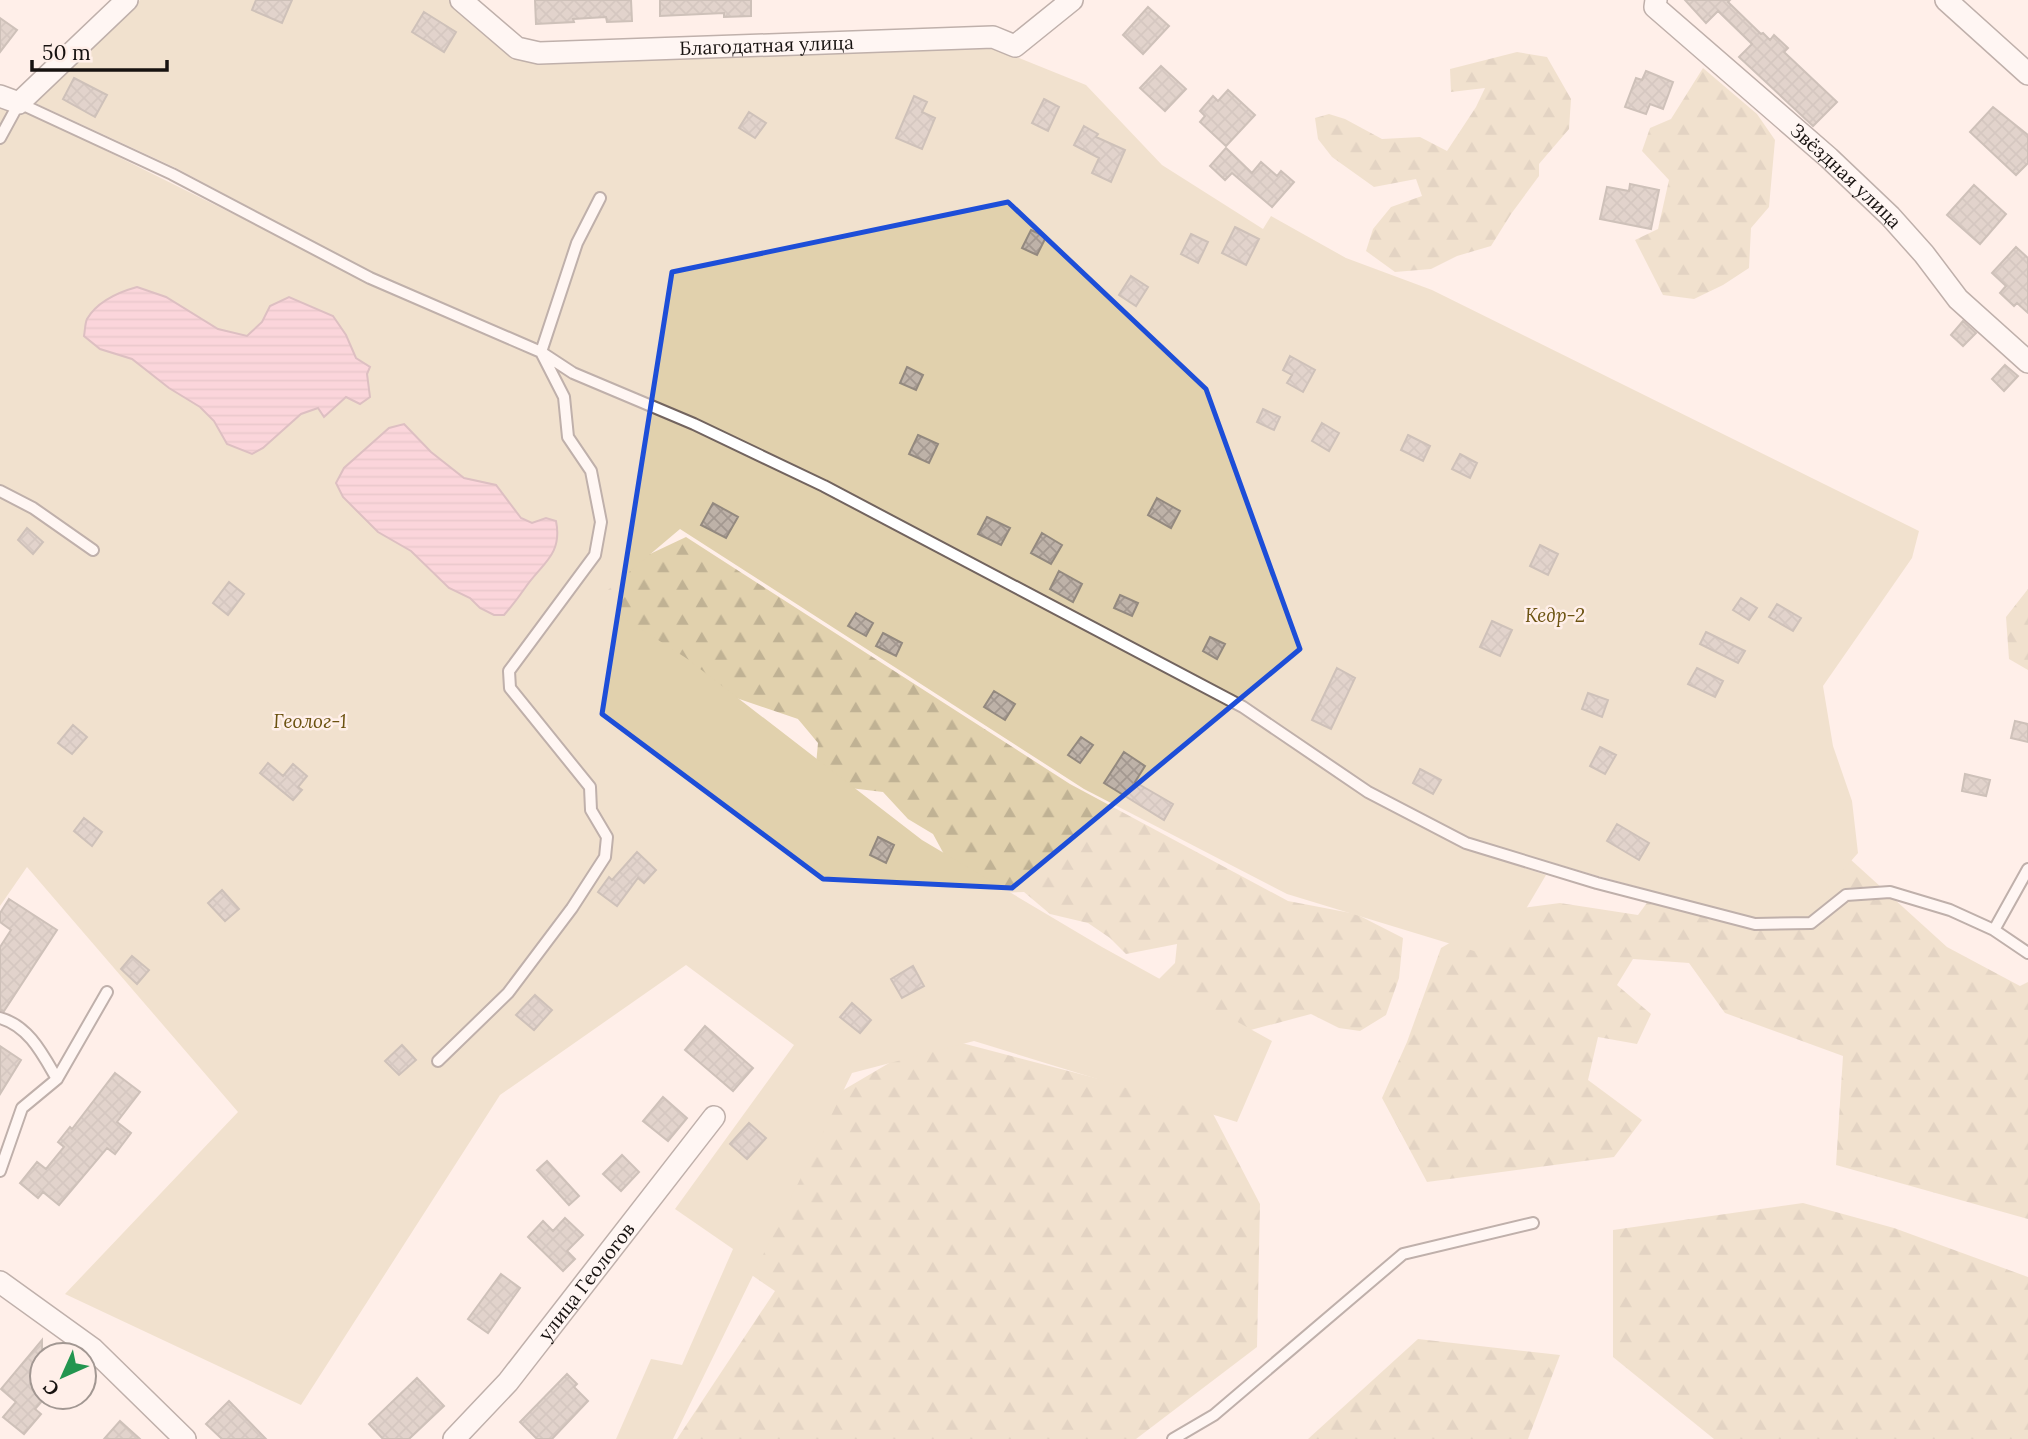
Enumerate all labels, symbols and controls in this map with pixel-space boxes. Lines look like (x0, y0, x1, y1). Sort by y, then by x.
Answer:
scale bar (32, 28, 166, 72)
street label: Благодатная улица (679, 30, 854, 60)
text: 50 m (42, 39, 91, 66)
street label: Звёздная улица (1785, 118, 1907, 233)
park label: Кедр-2 (1525, 603, 1585, 627)
park label: Геолог-1 (273, 709, 347, 733)
street label: улица Геологов (533, 1217, 640, 1345)
north arrow (28, 1341, 98, 1411)
text: С (38, 1375, 64, 1401)

